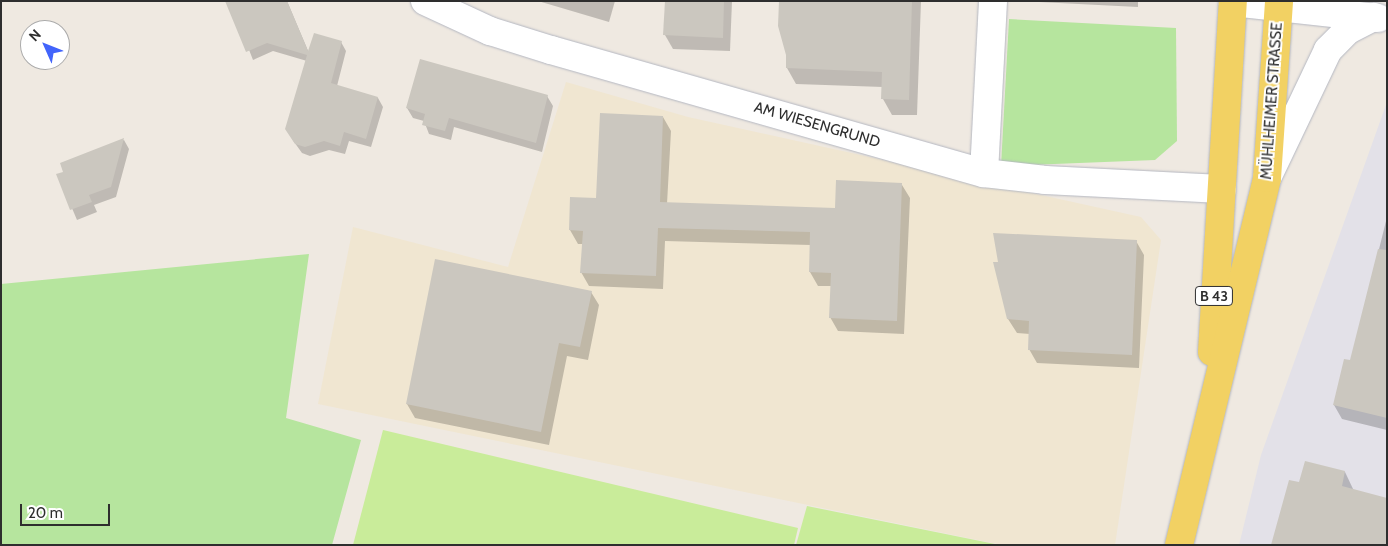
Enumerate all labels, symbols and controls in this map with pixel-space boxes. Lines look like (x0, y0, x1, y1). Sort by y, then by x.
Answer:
north arrow (20, 20, 70, 70)
street label: MÜHLHEIMER STRASSE (1258, 22, 1286, 180)
text: N (25, 25, 45, 45)
street label: AM WIESENGRUND (752, 98, 882, 152)
road number: B 43 (1194, 284, 1234, 308)
scale bar (22, 494, 112, 526)
text: 20 m (28, 504, 63, 522)

